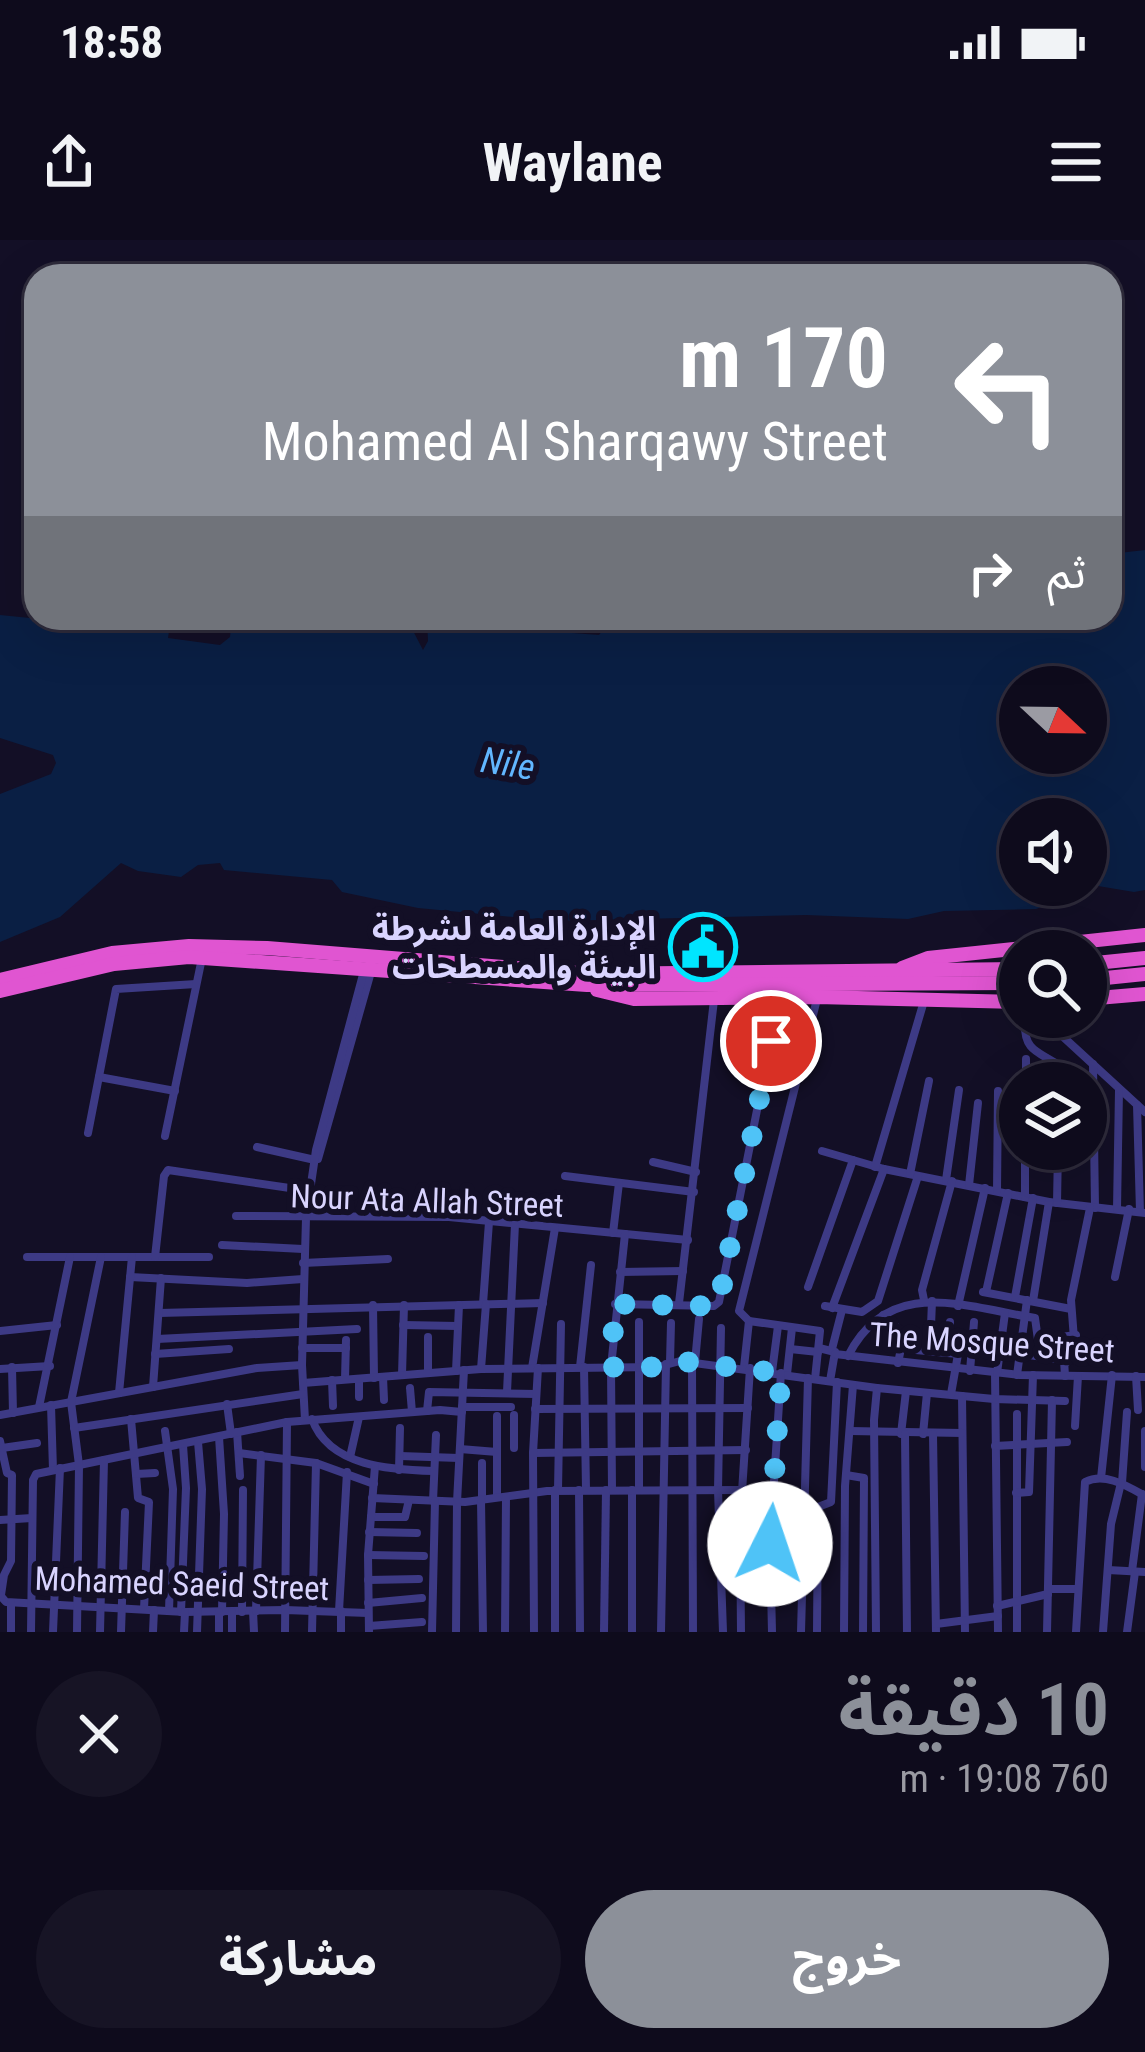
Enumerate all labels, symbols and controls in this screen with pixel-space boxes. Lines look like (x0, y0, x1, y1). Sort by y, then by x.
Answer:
text: 18:58 (60, 16, 163, 69)
icon: share (36, 129, 102, 195)
icon: menu (1043, 129, 1109, 195)
text: Waylane (482, 131, 663, 194)
text: 170 m (679, 309, 888, 408)
icon: left (930, 312, 1086, 468)
text: Mohamed Al Sharqawy Street (262, 410, 888, 473)
icon: right (957, 540, 1023, 606)
text: ثم (1047, 546, 1086, 599)
north arrow (999, 666, 1107, 774)
map controls (999, 666, 1107, 1170)
water label: Nile (478, 739, 538, 789)
button: sound (999, 798, 1107, 906)
place label: الإدارة العامة لشرطة البيئة والمسطحات (372, 909, 656, 986)
public building icon: الإدارة العامة لشرطة البيئة والمسطحات (668, 912, 738, 982)
button: search (999, 930, 1107, 1038)
pin (720, 990, 822, 1092)
icon: arrive (738, 1008, 804, 1074)
button: layers (999, 1062, 1107, 1170)
street label: Nour Ata Allah Street (290, 1176, 564, 1225)
street label: The Mosque Street (868, 1314, 1116, 1371)
position arrow (707, 1481, 833, 1607)
street label: Mohamed Saeid Street (34, 1559, 330, 1608)
text: 10 دقيقة (838, 1668, 1109, 1753)
button: close (36, 1671, 162, 1797)
text: 760 m · 19:08 (899, 1756, 1109, 1802)
button: مشاركة (36, 1890, 561, 2028)
button: خروج (585, 1890, 1109, 2028)

